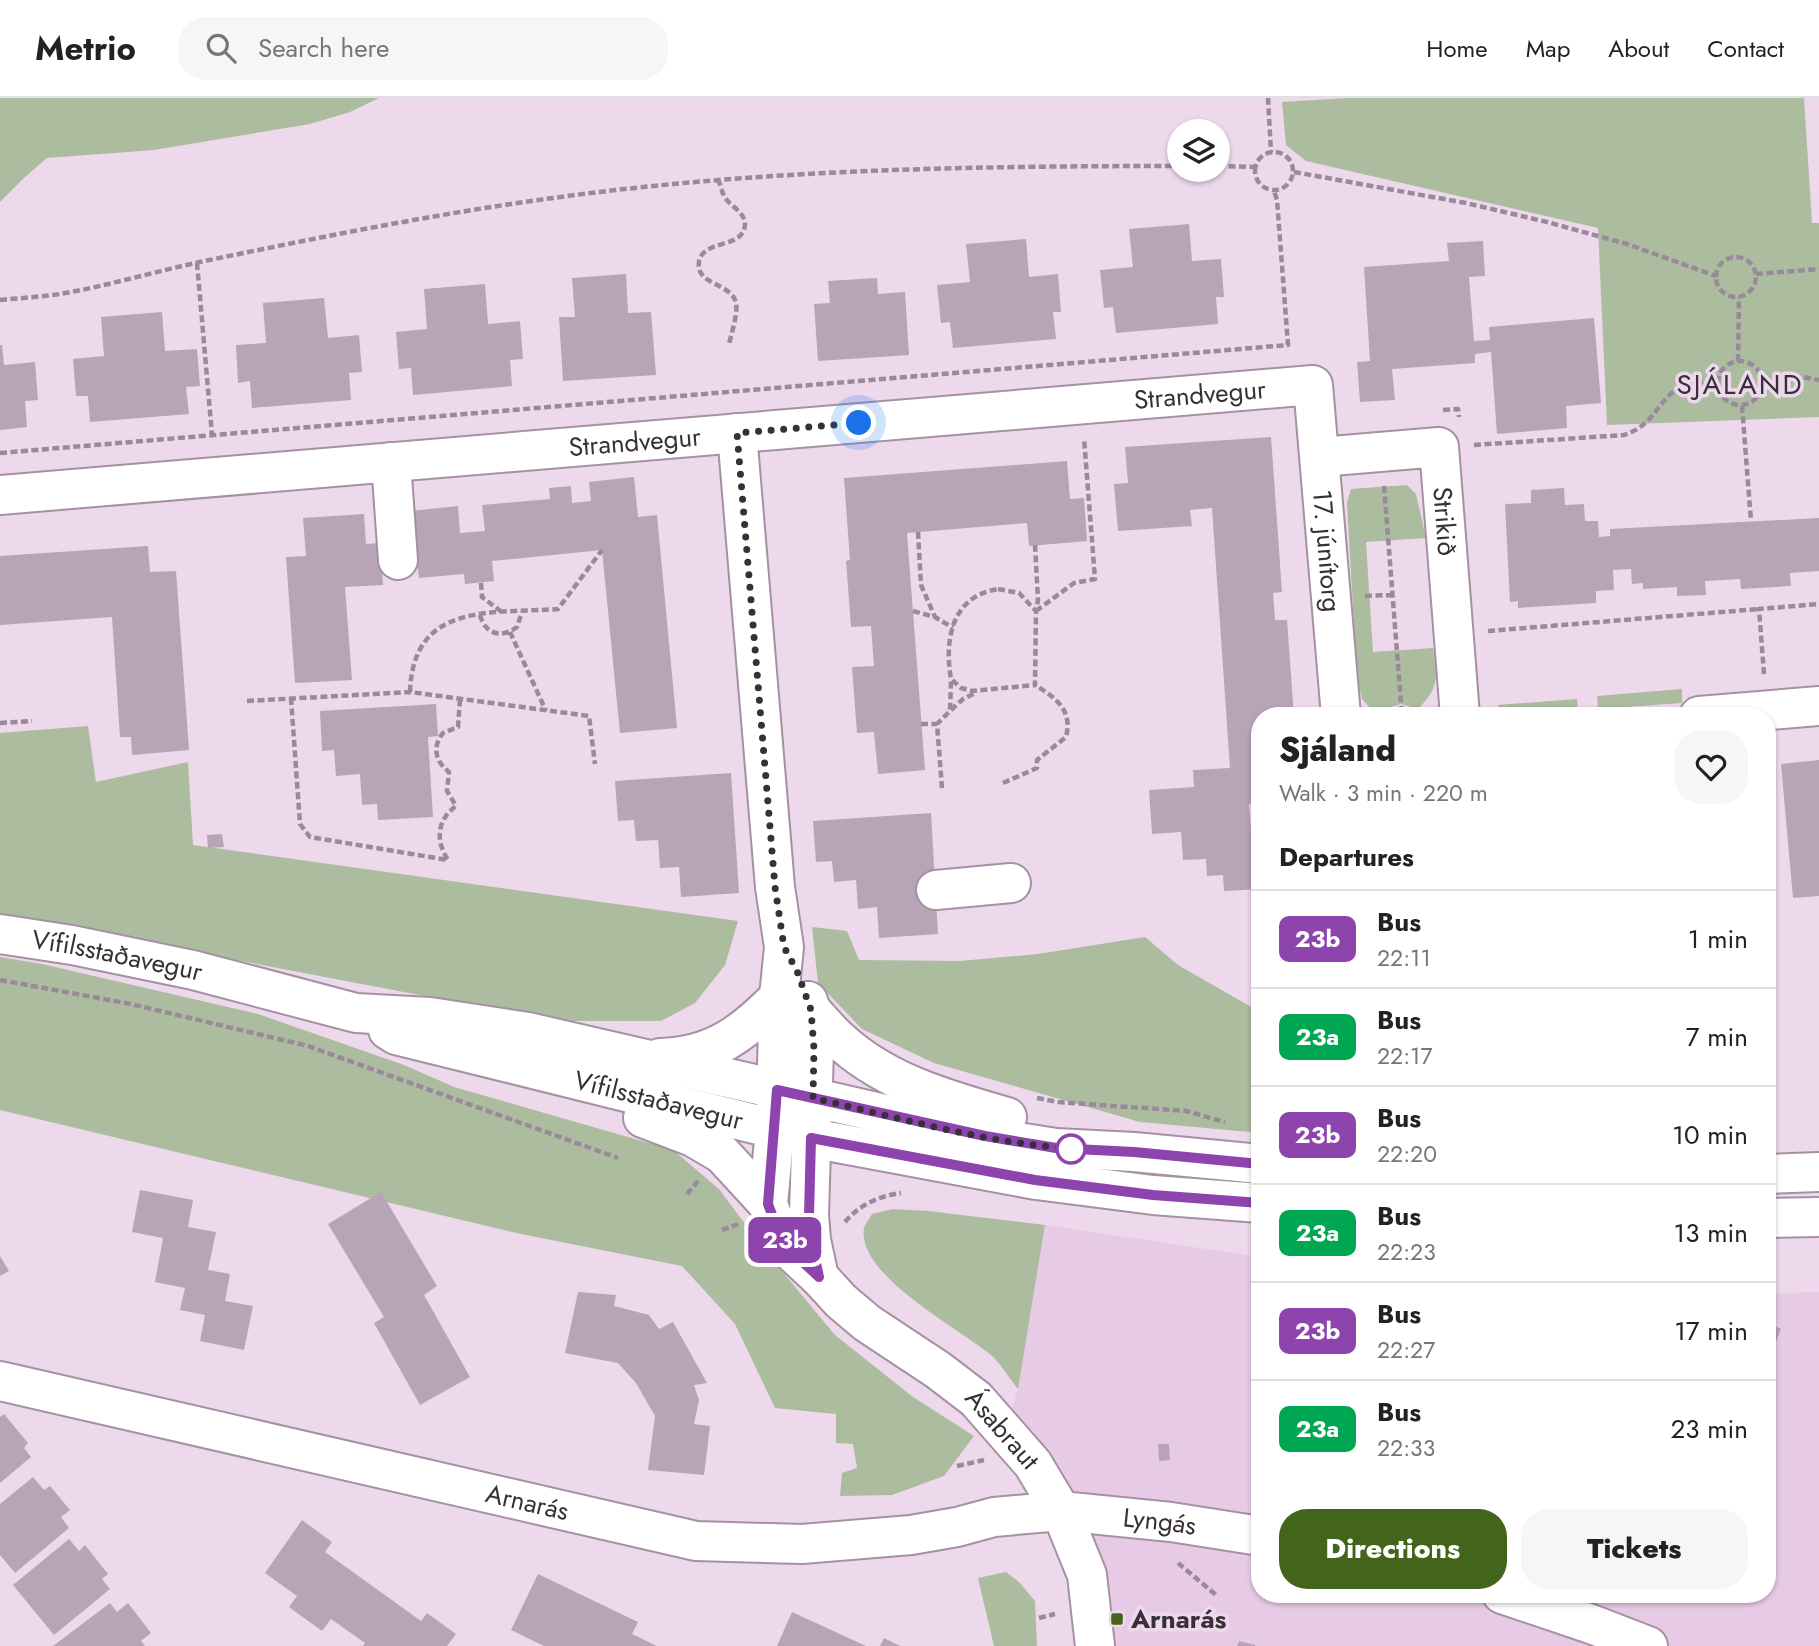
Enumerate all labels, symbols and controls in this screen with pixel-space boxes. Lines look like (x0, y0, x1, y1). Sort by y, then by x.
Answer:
search box (178, 17, 668, 80)
text: Metrio (35, 25, 136, 72)
icon: search (202, 29, 240, 67)
text: Search here (258, 29, 389, 67)
text: Home (1426, 31, 1488, 66)
text: Map (1526, 31, 1570, 66)
text: About (1608, 31, 1669, 66)
text: Contact (1707, 31, 1784, 66)
map controls (1167, 119, 1230, 182)
button: layers (1167, 119, 1230, 182)
district label: SJÁLAND (1676, 364, 1804, 405)
street label: Strandvegur (1132, 370, 1267, 419)
your location (841, 405, 876, 440)
street label: Strandvegur (567, 417, 702, 466)
street label: Strikið (1423, 485, 1466, 557)
street label: 17. júnítorg (1303, 488, 1351, 614)
text: Sjáland (1279, 726, 1396, 773)
button: heart (1674, 730, 1748, 804)
text: Walk · 3 min · 220 m (1279, 776, 1488, 810)
text: Departures (1279, 838, 1414, 876)
text: Bus (1377, 903, 1421, 941)
street label: Vífilsstaðavegur (29, 920, 207, 991)
text: 1 min (1688, 920, 1748, 958)
text: 23b (1295, 921, 1340, 956)
text: 22:11 (1377, 941, 1431, 975)
text: Bus (1377, 1001, 1421, 1039)
text: 7 min (1686, 1018, 1748, 1056)
text: 23a (1296, 1019, 1339, 1054)
text: 22:17 (1377, 1039, 1433, 1073)
street label: Vífilsstaðavegur (570, 1061, 747, 1139)
text: Bus (1377, 1099, 1421, 1137)
text: 10 min (1672, 1116, 1748, 1154)
text: 23b (1295, 1117, 1340, 1152)
unlabelled marker (1056, 1134, 1086, 1164)
text: 22:20 (1377, 1137, 1437, 1171)
text: Bus (1377, 1197, 1421, 1235)
text: 13 min (1674, 1214, 1748, 1252)
text: 23a (1296, 1215, 1339, 1250)
line badge: 23b (745, 1217, 825, 1263)
text: 23b (762, 1222, 808, 1257)
text: 22:23 (1377, 1235, 1436, 1269)
text: Bus (1377, 1295, 1421, 1333)
text: 17 min (1674, 1312, 1748, 1350)
text: 23b (1295, 1313, 1340, 1348)
text: 22:27 (1377, 1333, 1435, 1367)
street label: Ásabraut (956, 1380, 1049, 1478)
text: Bus (1377, 1393, 1421, 1431)
text: 23 min (1671, 1410, 1748, 1448)
text: 23a (1296, 1411, 1339, 1446)
text: 22:33 (1377, 1431, 1435, 1465)
street label: Arnarás (482, 1474, 573, 1530)
street label: Lyngás (1121, 1498, 1199, 1545)
button: Directions (1279, 1509, 1507, 1589)
button: Tickets (1521, 1509, 1748, 1589)
place label: Arnarás (1130, 1600, 1227, 1638)
marker: Arnarás (1109, 1611, 1125, 1627)

